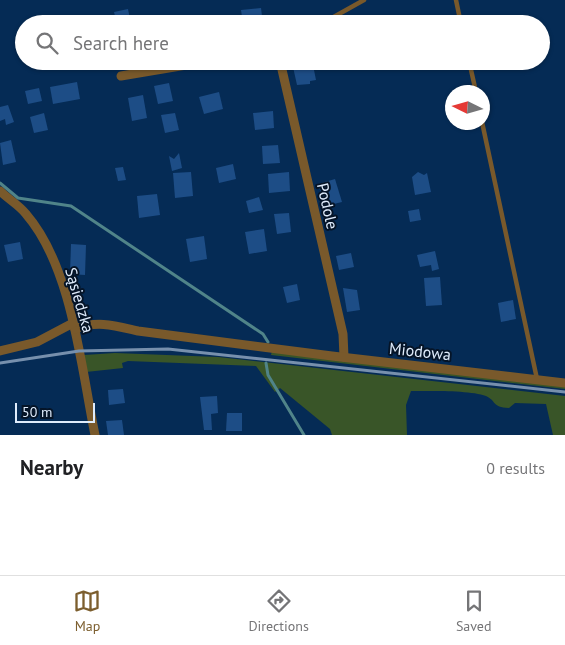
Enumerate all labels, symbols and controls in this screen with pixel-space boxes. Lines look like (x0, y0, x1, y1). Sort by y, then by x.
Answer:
search box (15, 15, 550, 70)
icon: search (33, 29, 61, 57)
text: Search here (73, 31, 169, 55)
north arrow (445, 85, 490, 130)
street label: Podole (313, 181, 343, 231)
street label: Sąsiedzka (61, 265, 99, 335)
street label: Miodowa (388, 338, 452, 364)
scale bar (15, 400, 95, 423)
text: 50 m (22, 403, 52, 421)
text: Nearby (20, 454, 83, 481)
text: 0 results (486, 458, 545, 478)
tab: Map (73, 587, 101, 635)
tab: Directions (248, 587, 309, 635)
tab: Saved (456, 587, 492, 635)

